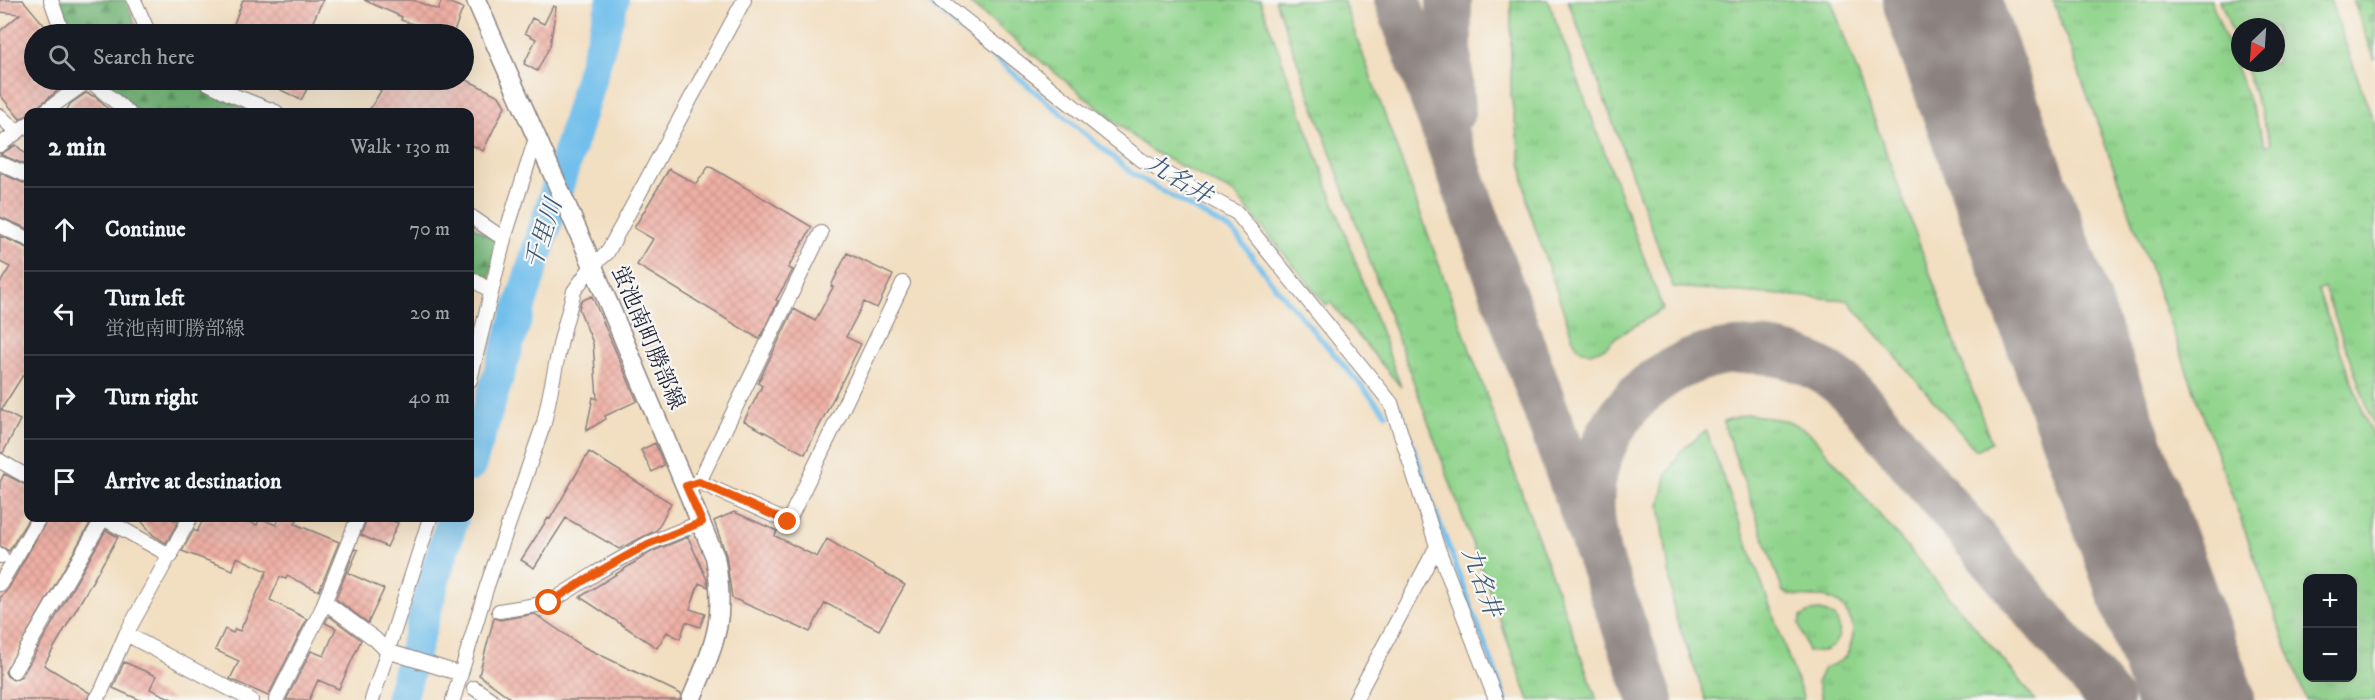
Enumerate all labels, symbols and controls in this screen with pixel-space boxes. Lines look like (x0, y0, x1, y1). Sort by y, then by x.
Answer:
north arrow (2231, 18, 2285, 72)
search box (24, 24, 474, 90)
icon: search (45, 41, 78, 74)
text: Search here (93, 44, 195, 71)
text: 2 min (48, 131, 106, 164)
text: Walk · 130 m (350, 135, 450, 160)
water label: 九名井 (1140, 148, 1219, 212)
water label: 千里川 (519, 193, 570, 273)
icon: ahead (48, 213, 81, 246)
text: Continue (105, 216, 186, 243)
text: 70 m (409, 217, 450, 242)
street label: 蛍池南町勝部線 (605, 261, 690, 414)
text: Turn left (105, 285, 185, 312)
icon: left (48, 297, 81, 330)
text: 20 m (410, 301, 450, 326)
text: 蛍池南町勝部線 (105, 317, 245, 342)
icon: right (48, 381, 81, 414)
text: Turn right (105, 384, 198, 411)
text: 40 m (408, 385, 450, 410)
icon: arrive (48, 465, 81, 498)
text: Arrive at destination (105, 468, 282, 495)
route end (774, 508, 800, 534)
water label: 九名井 (1455, 543, 1508, 623)
map controls (2303, 574, 2357, 682)
button: + (2303, 574, 2357, 628)
route start (535, 589, 561, 615)
button: − (2303, 628, 2357, 682)

